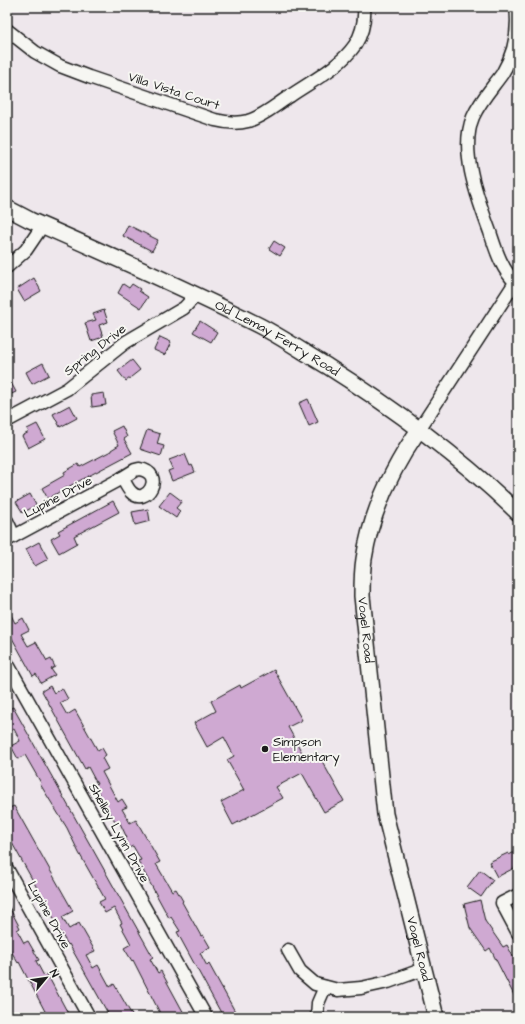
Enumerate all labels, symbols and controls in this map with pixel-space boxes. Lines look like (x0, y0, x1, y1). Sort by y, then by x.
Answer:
street label: Villa Vista Court (126, 68, 223, 115)
street label: Old Lemay Ferry Road (212, 296, 343, 381)
street label: Spring Drive (60, 320, 131, 381)
street label: Lupine Drive (21, 471, 95, 523)
street label: Vogel Road (353, 596, 378, 664)
place label: Simpson Elementary (273, 733, 340, 767)
marker: Simpson Elementary (260, 744, 270, 754)
street label: Shelley Lynn Drive (83, 780, 154, 886)
street label: Lupine Drive (23, 878, 75, 952)
street label: Vogel Road (402, 914, 436, 984)
north arrow (26, 958, 66, 998)
text: N (46, 967, 63, 980)

